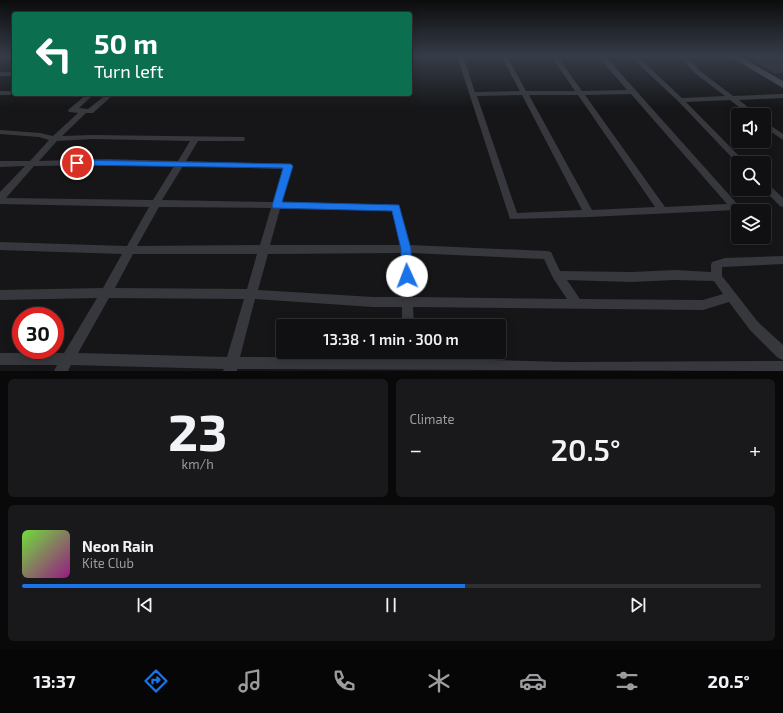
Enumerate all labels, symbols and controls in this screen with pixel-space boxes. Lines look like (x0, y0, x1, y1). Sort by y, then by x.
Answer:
text: 50 m (94, 26, 158, 60)
icon: left (28, 28, 80, 80)
text: Turn left (94, 60, 164, 82)
map controls (731, 108, 771, 244)
button: sound (731, 108, 771, 148)
pin (60, 146, 94, 180)
icon: arrive (66, 152, 88, 174)
button: search (731, 156, 771, 196)
button: layers (731, 204, 771, 244)
position arrow (386, 255, 428, 297)
speed limit sign: 30 (12, 307, 64, 359)
text: 13:38 · 1 min · 300 m (323, 330, 459, 348)
text: 23 (168, 399, 228, 461)
text: Climate (410, 411, 454, 427)
text: 20.5° (551, 431, 621, 467)
text: − (410, 436, 422, 462)
text: + (749, 436, 761, 462)
text: km/h (182, 456, 214, 472)
text: Neon Rain (82, 537, 154, 555)
text: Kite Club (82, 555, 134, 571)
icon: previous (134, 594, 156, 616)
icon: pause (380, 594, 402, 616)
icon: next (627, 594, 649, 616)
icon: directions (142, 667, 170, 695)
icon: music (236, 667, 264, 695)
icon: phone (330, 667, 358, 695)
icon: climate (425, 667, 453, 695)
icon: car (519, 667, 547, 695)
icon: filters (613, 667, 641, 695)
text: 13:37 (33, 670, 75, 692)
text: 20.5° (707, 670, 750, 692)

